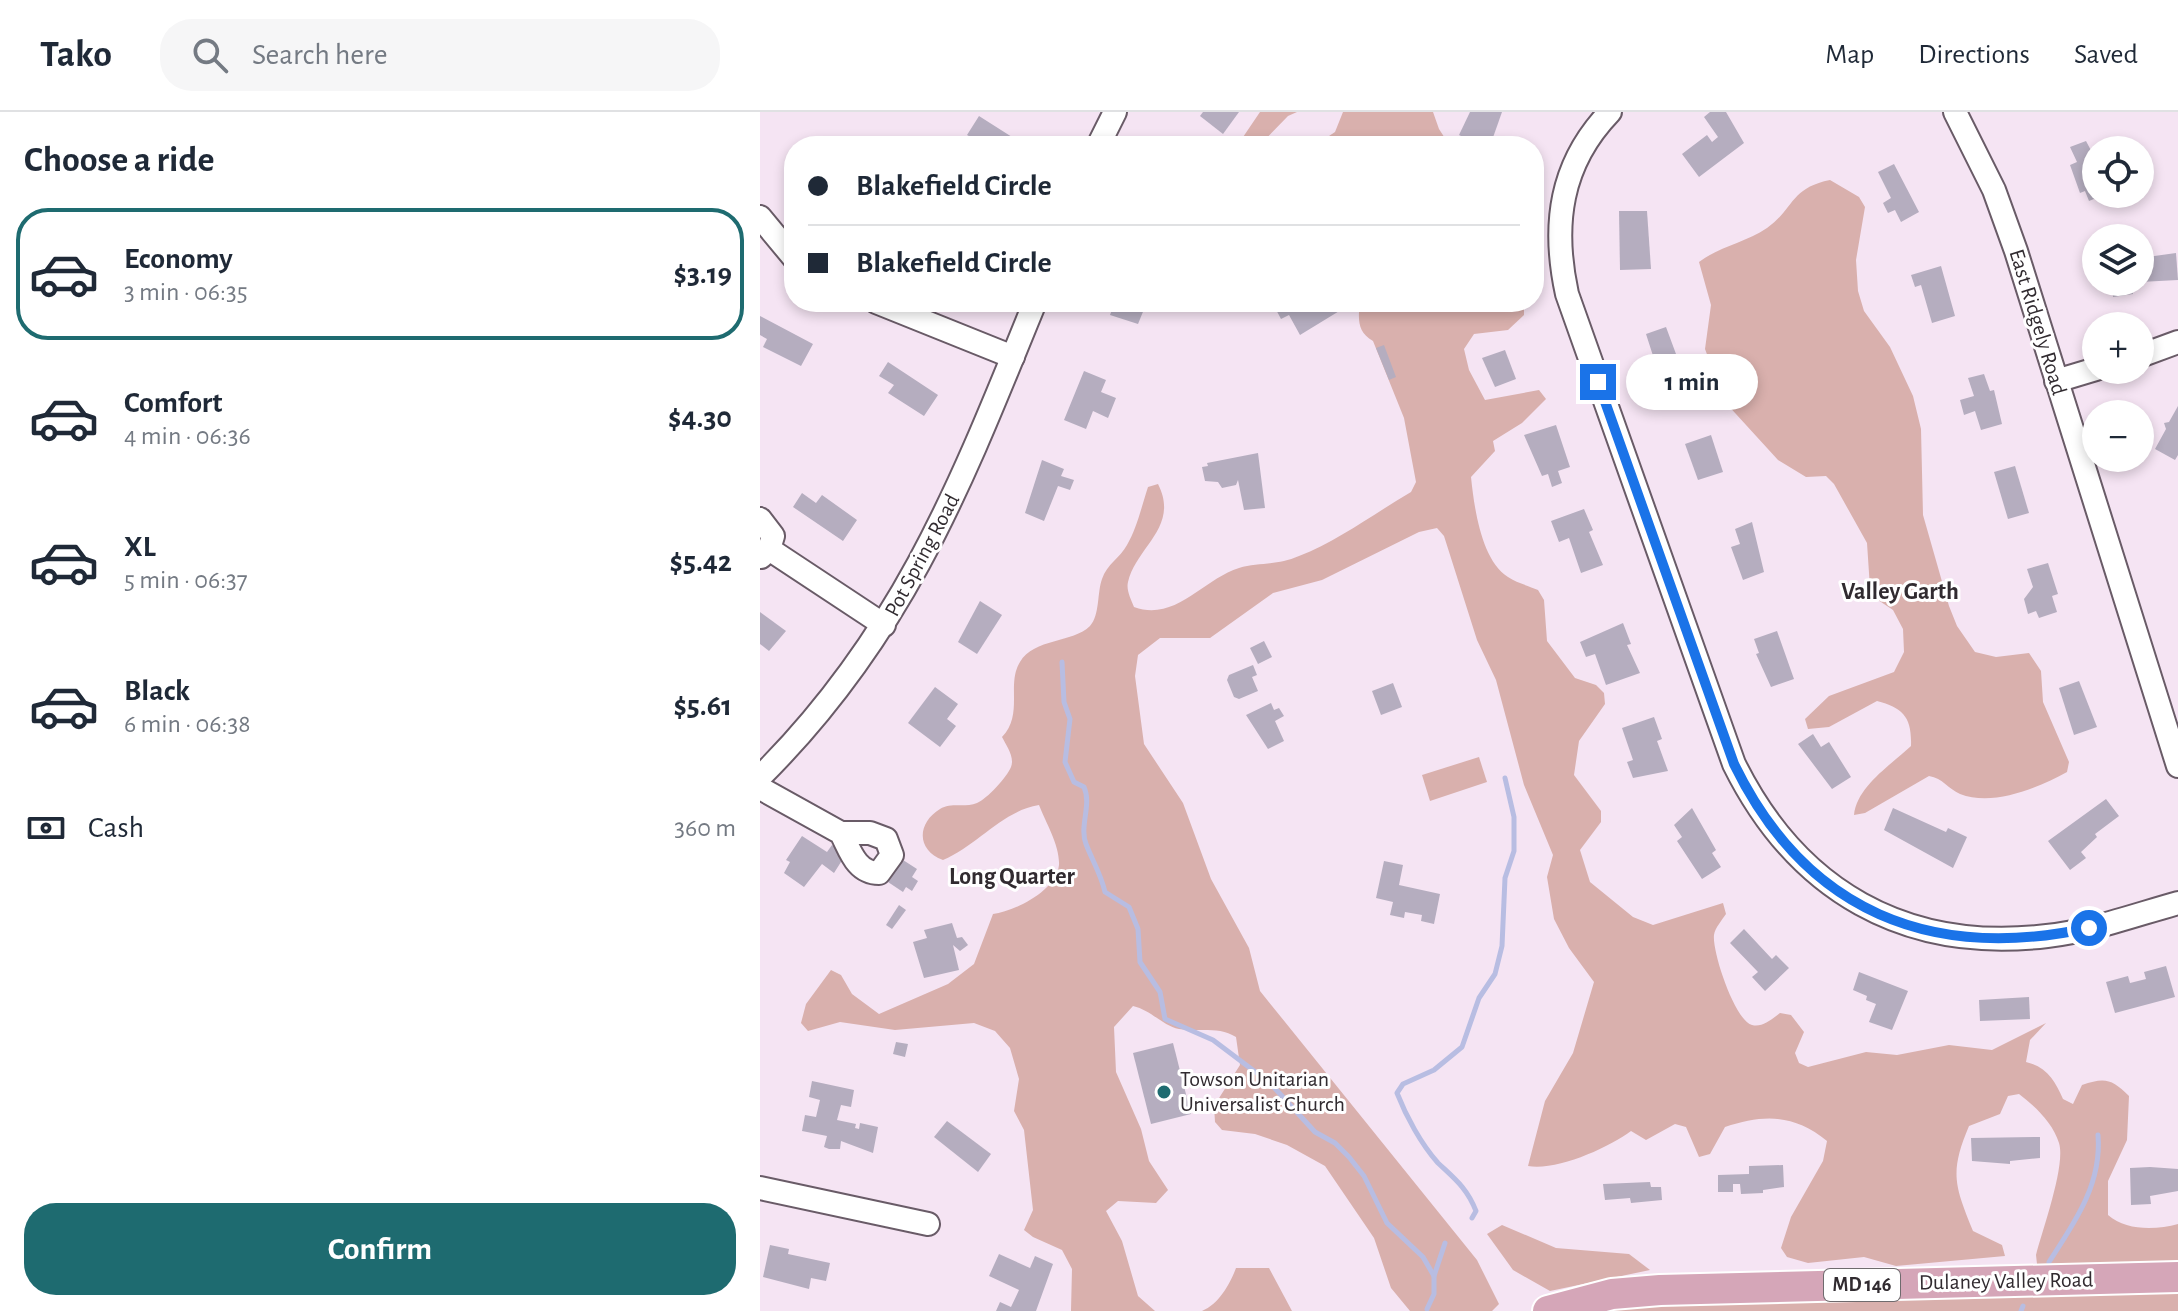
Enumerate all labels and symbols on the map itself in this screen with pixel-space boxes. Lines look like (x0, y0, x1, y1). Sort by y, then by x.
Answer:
street label: East Ridgely Road (2005, 247, 2071, 397)
callout: 1 min (1626, 354, 1758, 410)
route end (1580, 364, 1616, 400)
street label: Pot Spring Road (881, 490, 963, 620)
district label: Valley Garth (1841, 580, 1959, 604)
district label: Long Quarter (949, 865, 1076, 889)
route start (2071, 910, 2107, 946)
place label: Towson Unitarian Universalist Church (1180, 1068, 1345, 1115)
marker: Towson Unitarian Universalist Church (1155, 1083, 1173, 1101)
street label: Dulaney Valley Road (1919, 1268, 2093, 1294)
road number: MD 146 (1824, 1269, 1900, 1301)

